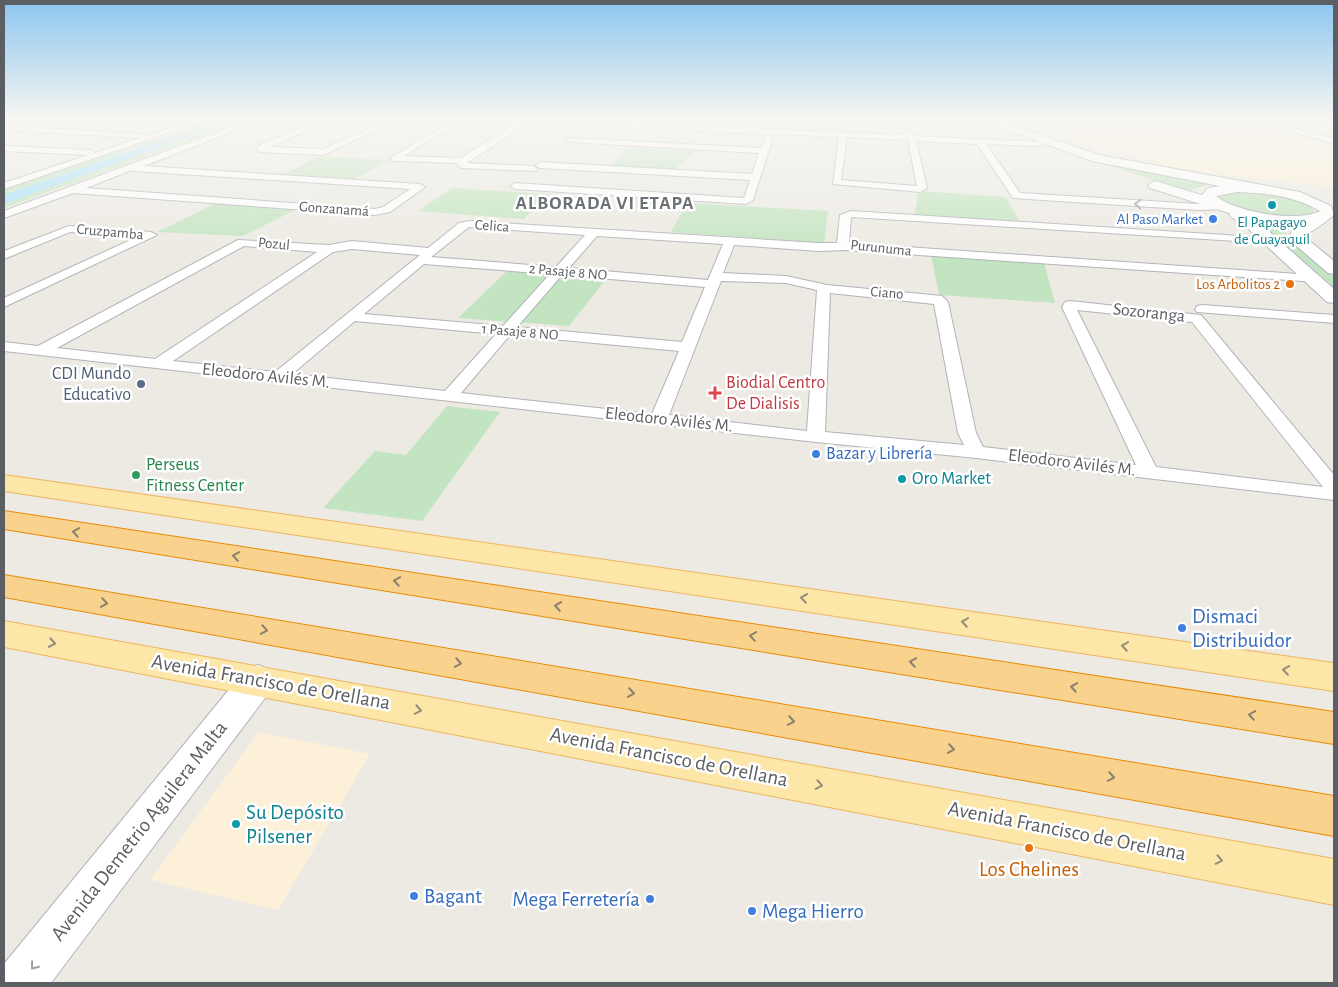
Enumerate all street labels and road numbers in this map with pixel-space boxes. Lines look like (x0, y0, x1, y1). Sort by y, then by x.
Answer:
street label: Gonzanamá (299, 199, 370, 219)
street label: Celica (474, 217, 510, 235)
street label: Cruzpamba (76, 222, 144, 242)
street label: Pozul (257, 235, 291, 253)
street label: Purunuma (850, 237, 912, 259)
street label: 2 Pasaje 8 NO (528, 261, 608, 283)
street label: Ciano (870, 284, 904, 302)
street label: Sozoranga (1112, 300, 1186, 326)
street label: 1 Pasaje 8 NO (481, 321, 559, 343)
street label: Eleodoro Avilés M. (201, 360, 331, 392)
street label: Eleodoro Avilés M. (604, 404, 734, 436)
street label: Eleodoro Avilés M. (1007, 446, 1137, 480)
street label: Avenida Francisco de Orellana (150, 651, 392, 713)
street label: Avenida Demetrio Aguilera Malta (47, 717, 231, 945)
street label: Avenida Francisco de Orellana (548, 724, 790, 790)
street label: Avenida Francisco de Orellana (946, 798, 1188, 864)

